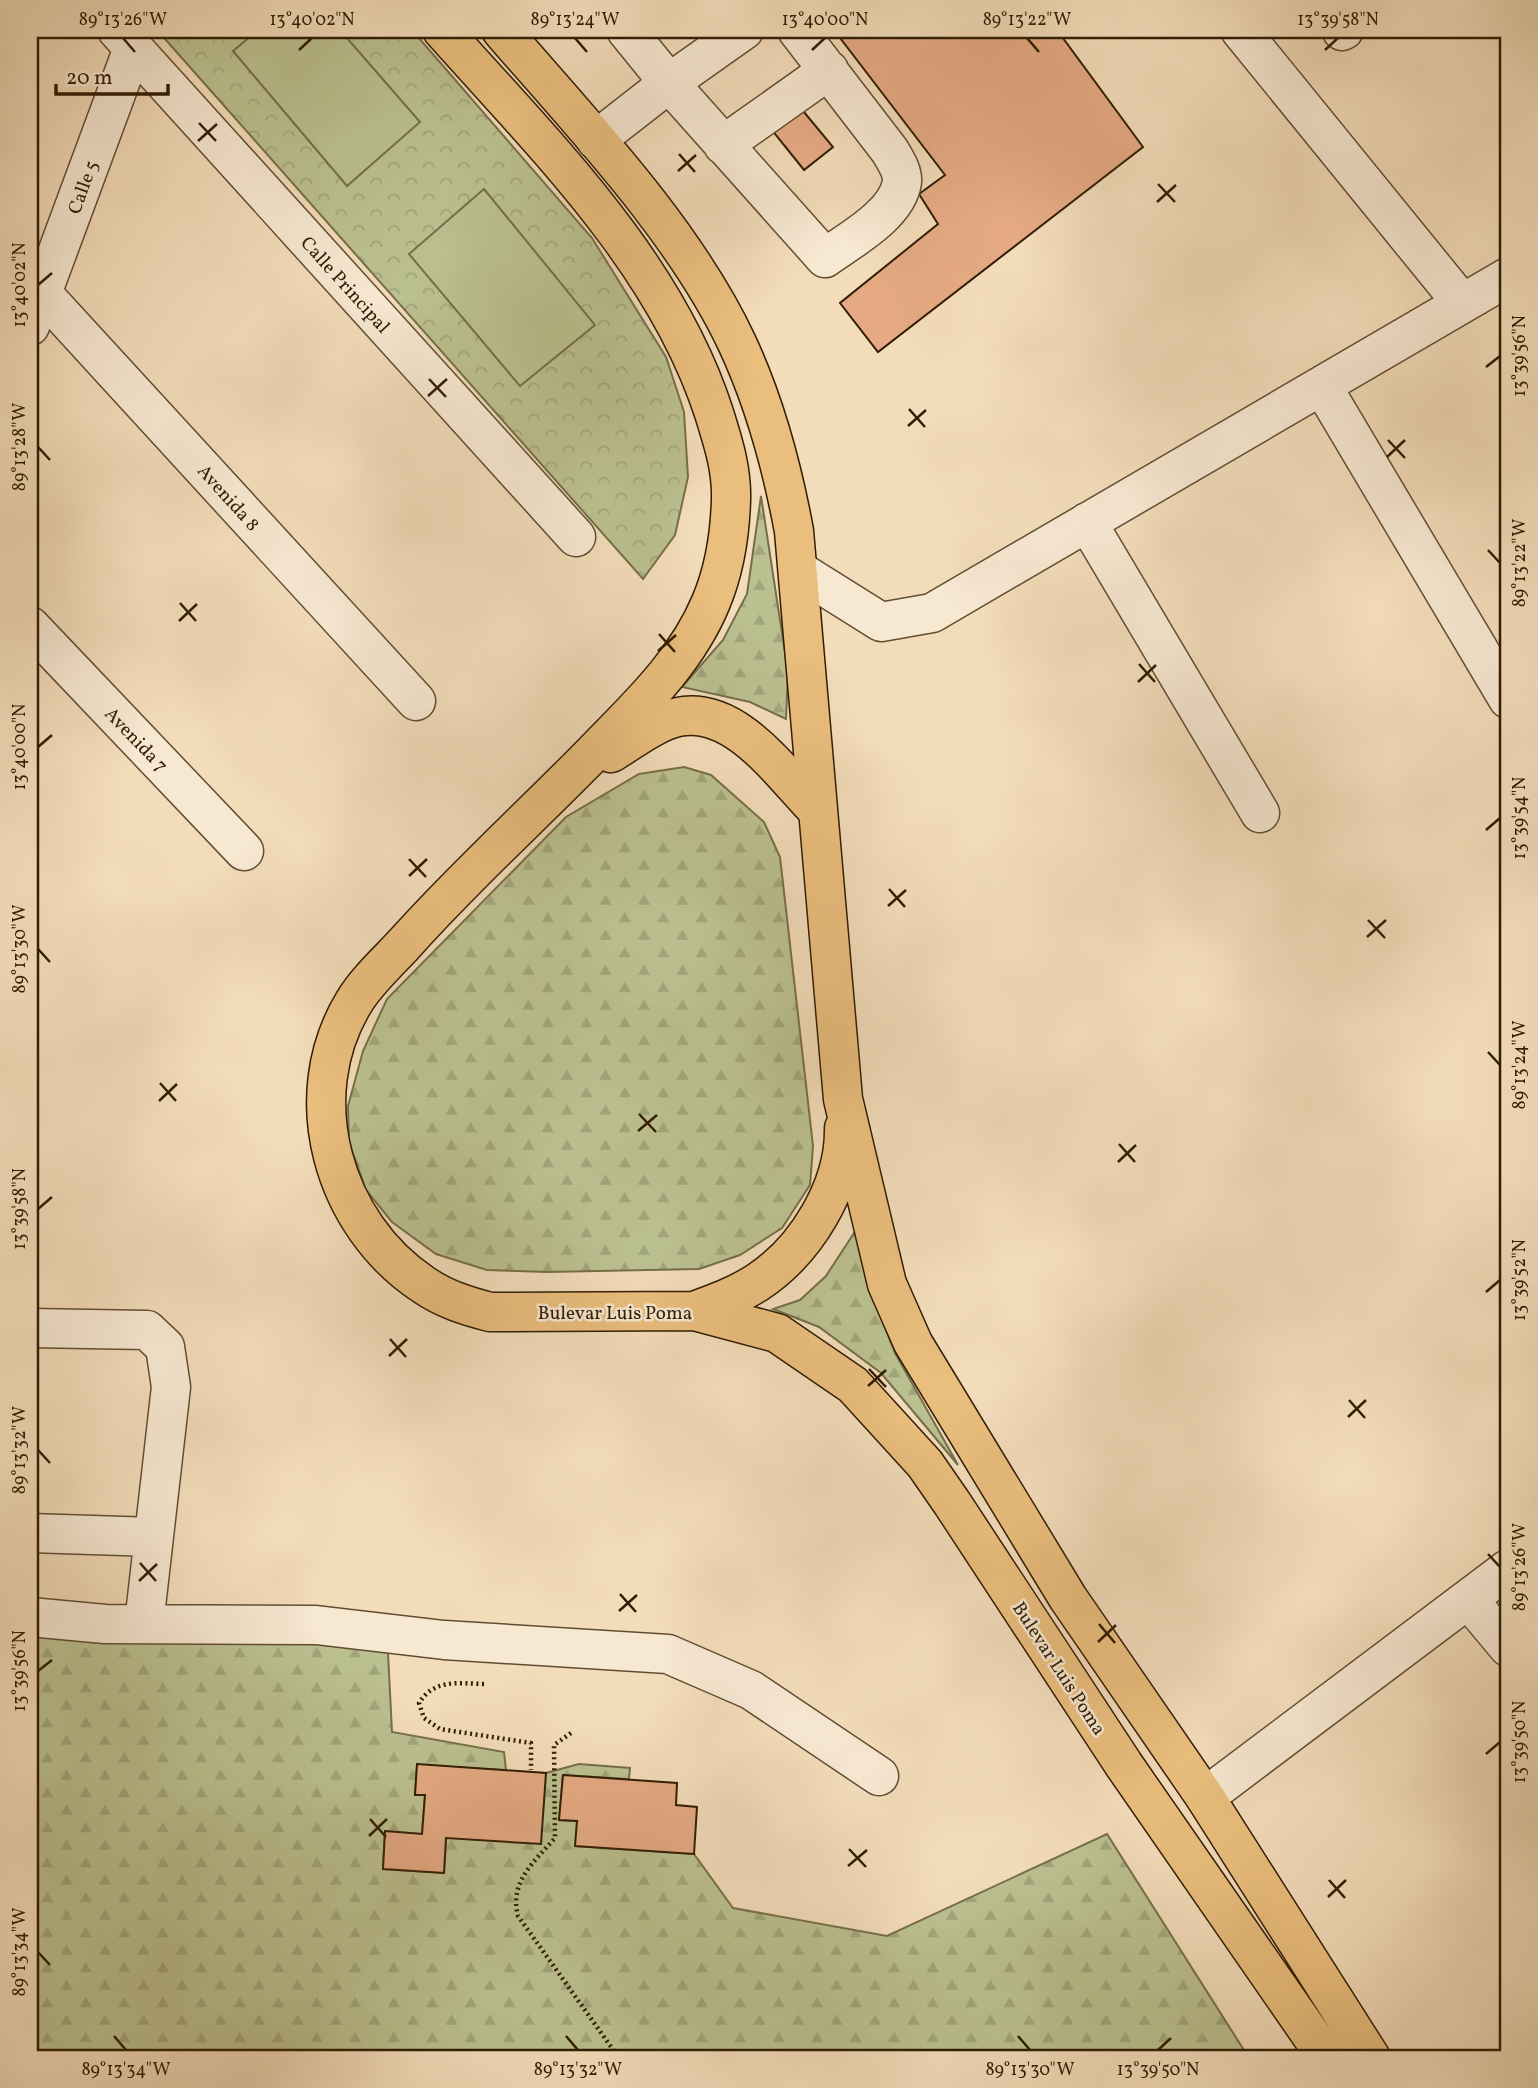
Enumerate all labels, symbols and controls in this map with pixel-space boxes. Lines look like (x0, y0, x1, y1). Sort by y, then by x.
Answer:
text: 89°13'26"W (79, 8, 167, 33)
text: 13°40'02"N (269, 8, 355, 33)
text: 89°13'24"W (531, 8, 619, 33)
text: 13°40'00"N (782, 8, 868, 33)
text: 89°13'22"W (983, 8, 1071, 33)
text: 13°39'58"N (1297, 8, 1379, 33)
scale bar (56, 52, 168, 96)
text: 20 m (66, 64, 112, 93)
street label: Calle 5 (62, 157, 106, 218)
street label: Calle Principal (294, 231, 395, 340)
text: 13°40'02"N (8, 242, 33, 328)
text: 13°39'56"N (1508, 315, 1533, 397)
text: 89°13'28"W (8, 403, 33, 491)
street label: Avenida 8 (190, 459, 265, 537)
text: 89°13'22"W (1508, 519, 1533, 607)
street label: Avenida 7 (98, 702, 173, 779)
text: 13°40'00"N (8, 704, 33, 790)
text: 13°39'54"N (1508, 777, 1533, 859)
text: 89°13'30"W (8, 904, 33, 994)
text: 89°13'24"W (1508, 1021, 1533, 1109)
text: 13°39'58"N (8, 1168, 33, 1250)
text: 13°39'52"N (1508, 1239, 1533, 1321)
street label: Bulevar Luis Poma (538, 1301, 692, 1327)
text: 89°13'32"W (8, 1406, 33, 1494)
text: 89°13'26"W (1508, 1523, 1533, 1611)
street label: Bulevar Luis Poma (1005, 1597, 1111, 1741)
text: 13°39'56"N (8, 1630, 33, 1712)
text: 13°39'50"N (1508, 1701, 1533, 1783)
text: 89°13'34"W (8, 1907, 33, 1997)
text: 89°13'34"W (81, 2058, 171, 2083)
text: 89°13'32"W (534, 2058, 622, 2083)
text: 89°13'30"W (985, 2058, 1075, 2083)
text: 13°39'50"N (1117, 2058, 1199, 2083)

